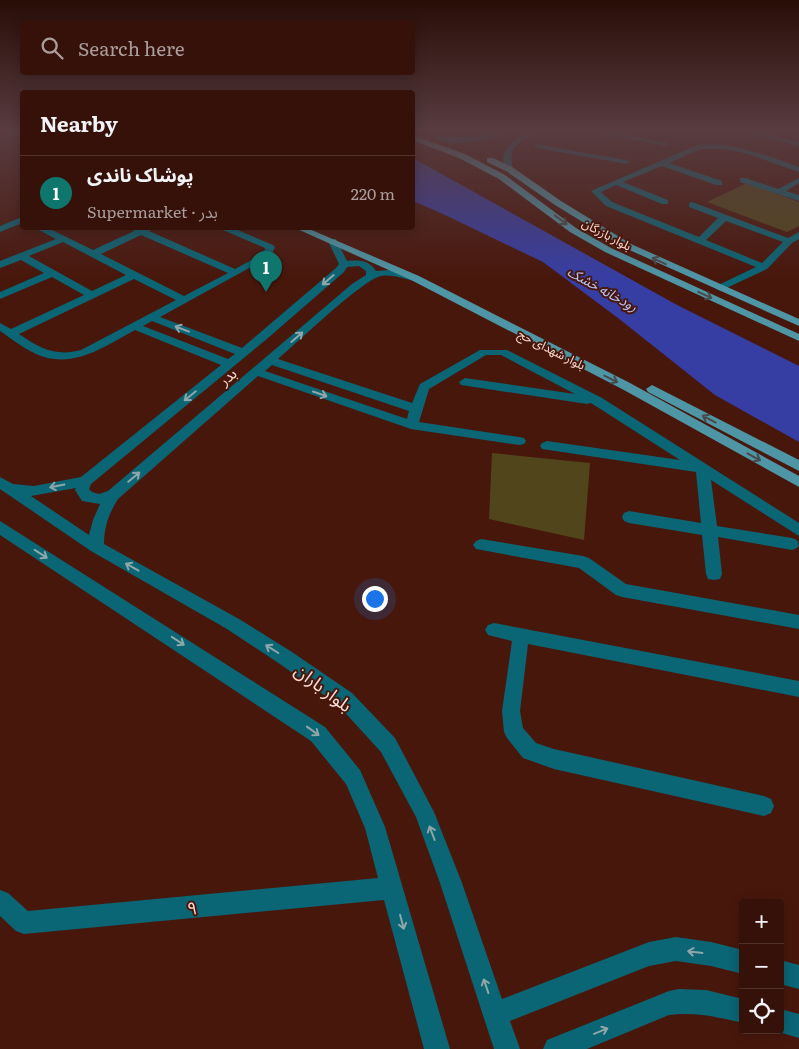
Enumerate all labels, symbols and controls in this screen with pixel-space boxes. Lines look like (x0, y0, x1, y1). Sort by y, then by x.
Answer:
search box (20, 20, 415, 75)
icon: search (38, 34, 66, 62)
text: Search here (78, 34, 185, 62)
text: Nearby (40, 107, 118, 138)
text: پوشاک ناندی (87, 160, 193, 188)
text: 1 (53, 181, 59, 205)
text: 220 m (351, 181, 395, 205)
text: Supermarket · بدر (87, 199, 218, 223)
street label: بلوار بازرگان (579, 213, 635, 255)
one-way arrow (554, 215, 567, 226)
pin: 1 (250, 251, 282, 292)
one-way arrow (651, 256, 666, 266)
water label: رودخانه خشک (564, 260, 642, 316)
one-way arrow (321, 275, 334, 286)
one-way arrow (697, 290, 712, 300)
one-way arrow (174, 324, 190, 333)
street label: بلوار شهدای حج (515, 324, 589, 375)
one-way arrow (291, 331, 304, 343)
street label: بدر (212, 362, 241, 391)
one-way arrow (604, 374, 619, 384)
one-way arrow (311, 389, 327, 399)
one-way arrow (184, 391, 197, 402)
one-way arrow (702, 414, 717, 424)
one-way arrow (747, 452, 761, 462)
one-way arrow (127, 471, 140, 483)
one-way arrow (50, 481, 66, 491)
one-way arrow (34, 548, 48, 559)
one-way arrow (124, 562, 139, 572)
your location (362, 586, 388, 612)
one-way arrow (170, 637, 184, 647)
one-way arrow (265, 644, 279, 654)
street label: بلوار باران (289, 656, 359, 718)
one-way arrow (306, 726, 320, 736)
one-way arrow (427, 826, 436, 841)
street label: ۹ (186, 893, 198, 921)
map controls (739, 899, 784, 1034)
button: + (739, 899, 784, 944)
one-way arrow (398, 914, 408, 930)
button: − (739, 944, 784, 989)
one-way arrow (688, 947, 704, 957)
one-way arrow (481, 979, 490, 994)
button: locate (739, 989, 784, 1034)
one-way arrow (593, 1025, 608, 1035)

